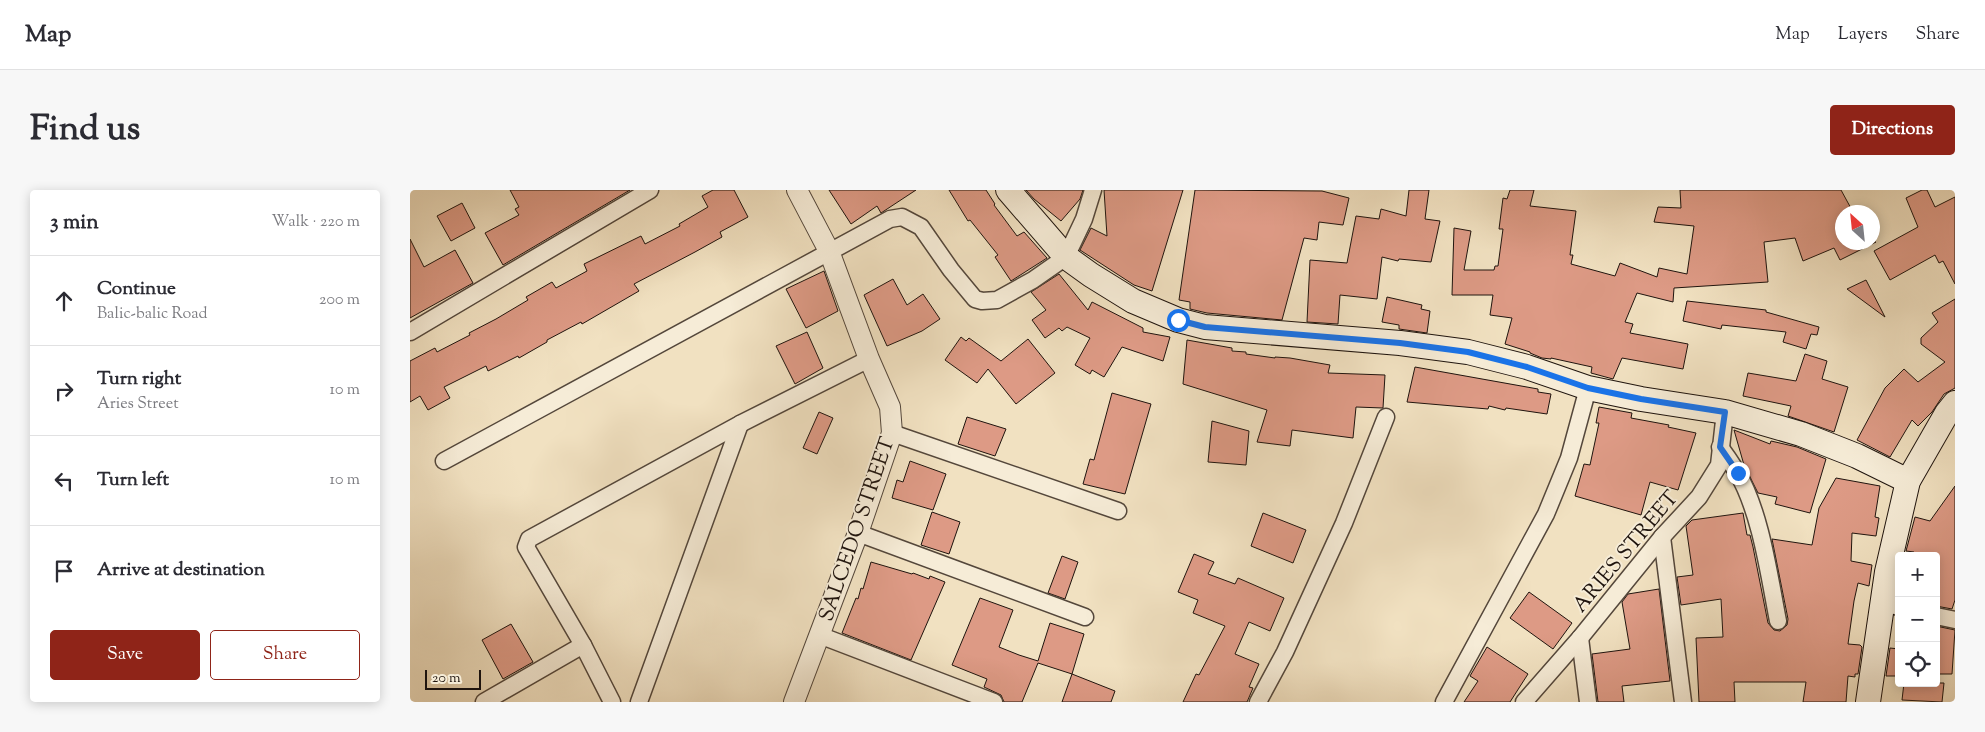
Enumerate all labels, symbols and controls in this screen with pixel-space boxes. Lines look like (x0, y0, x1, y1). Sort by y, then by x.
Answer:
text: Map (25, 18, 71, 52)
text: Map (1775, 22, 1810, 48)
text: Layers (1838, 22, 1888, 48)
text: Share (1916, 22, 1960, 48)
text: Find us (30, 105, 140, 156)
button: Directions (1830, 105, 1955, 155)
north arrow (1835, 205, 1880, 250)
text: 3 min (50, 208, 99, 238)
text: Walk · 220 m (272, 211, 360, 234)
text: Continue (97, 276, 176, 303)
icon: ahead (50, 287, 78, 315)
text: 200 m (319, 289, 360, 312)
text: Balic-balic Road (97, 303, 208, 326)
route start (1167, 309, 1190, 332)
text: Turn right (97, 366, 181, 393)
icon: right (50, 377, 78, 405)
text: 10 m (330, 379, 360, 402)
text: Aries Street (97, 393, 179, 416)
street label: SALCEDO STREET (812, 433, 904, 626)
route end (1727, 462, 1750, 485)
icon: left (50, 467, 78, 495)
text: Turn left (97, 467, 169, 494)
text: 10 m (330, 469, 360, 492)
street label: ARIES STREET (1566, 485, 1687, 620)
map controls (1895, 552, 1940, 687)
button: + (1895, 552, 1940, 597)
icon: arrive (50, 557, 78, 585)
text: Arrive at destination (97, 557, 265, 584)
button: − (1895, 597, 1940, 642)
button: Save (50, 630, 200, 680)
button: Share (210, 630, 360, 680)
button: locate (1895, 642, 1940, 687)
scale bar (425, 667, 481, 690)
text: 20 m (432, 669, 461, 689)

